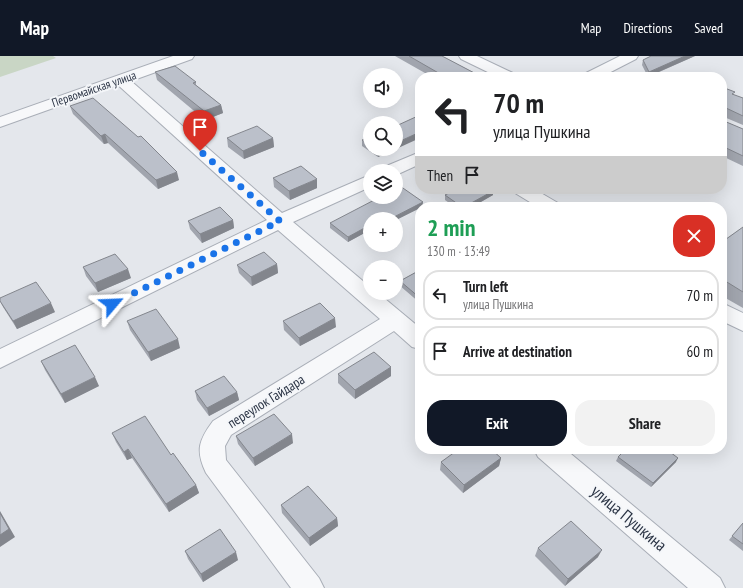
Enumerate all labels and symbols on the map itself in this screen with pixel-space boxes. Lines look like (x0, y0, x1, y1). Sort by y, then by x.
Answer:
street label: Первомайская улица (50, 67, 138, 110)
pin (183, 110, 217, 151)
position arrow (91, 283, 133, 325)
street label: переулок Гайдара (224, 370, 308, 432)
street label: улица Пушкина (587, 480, 671, 556)

